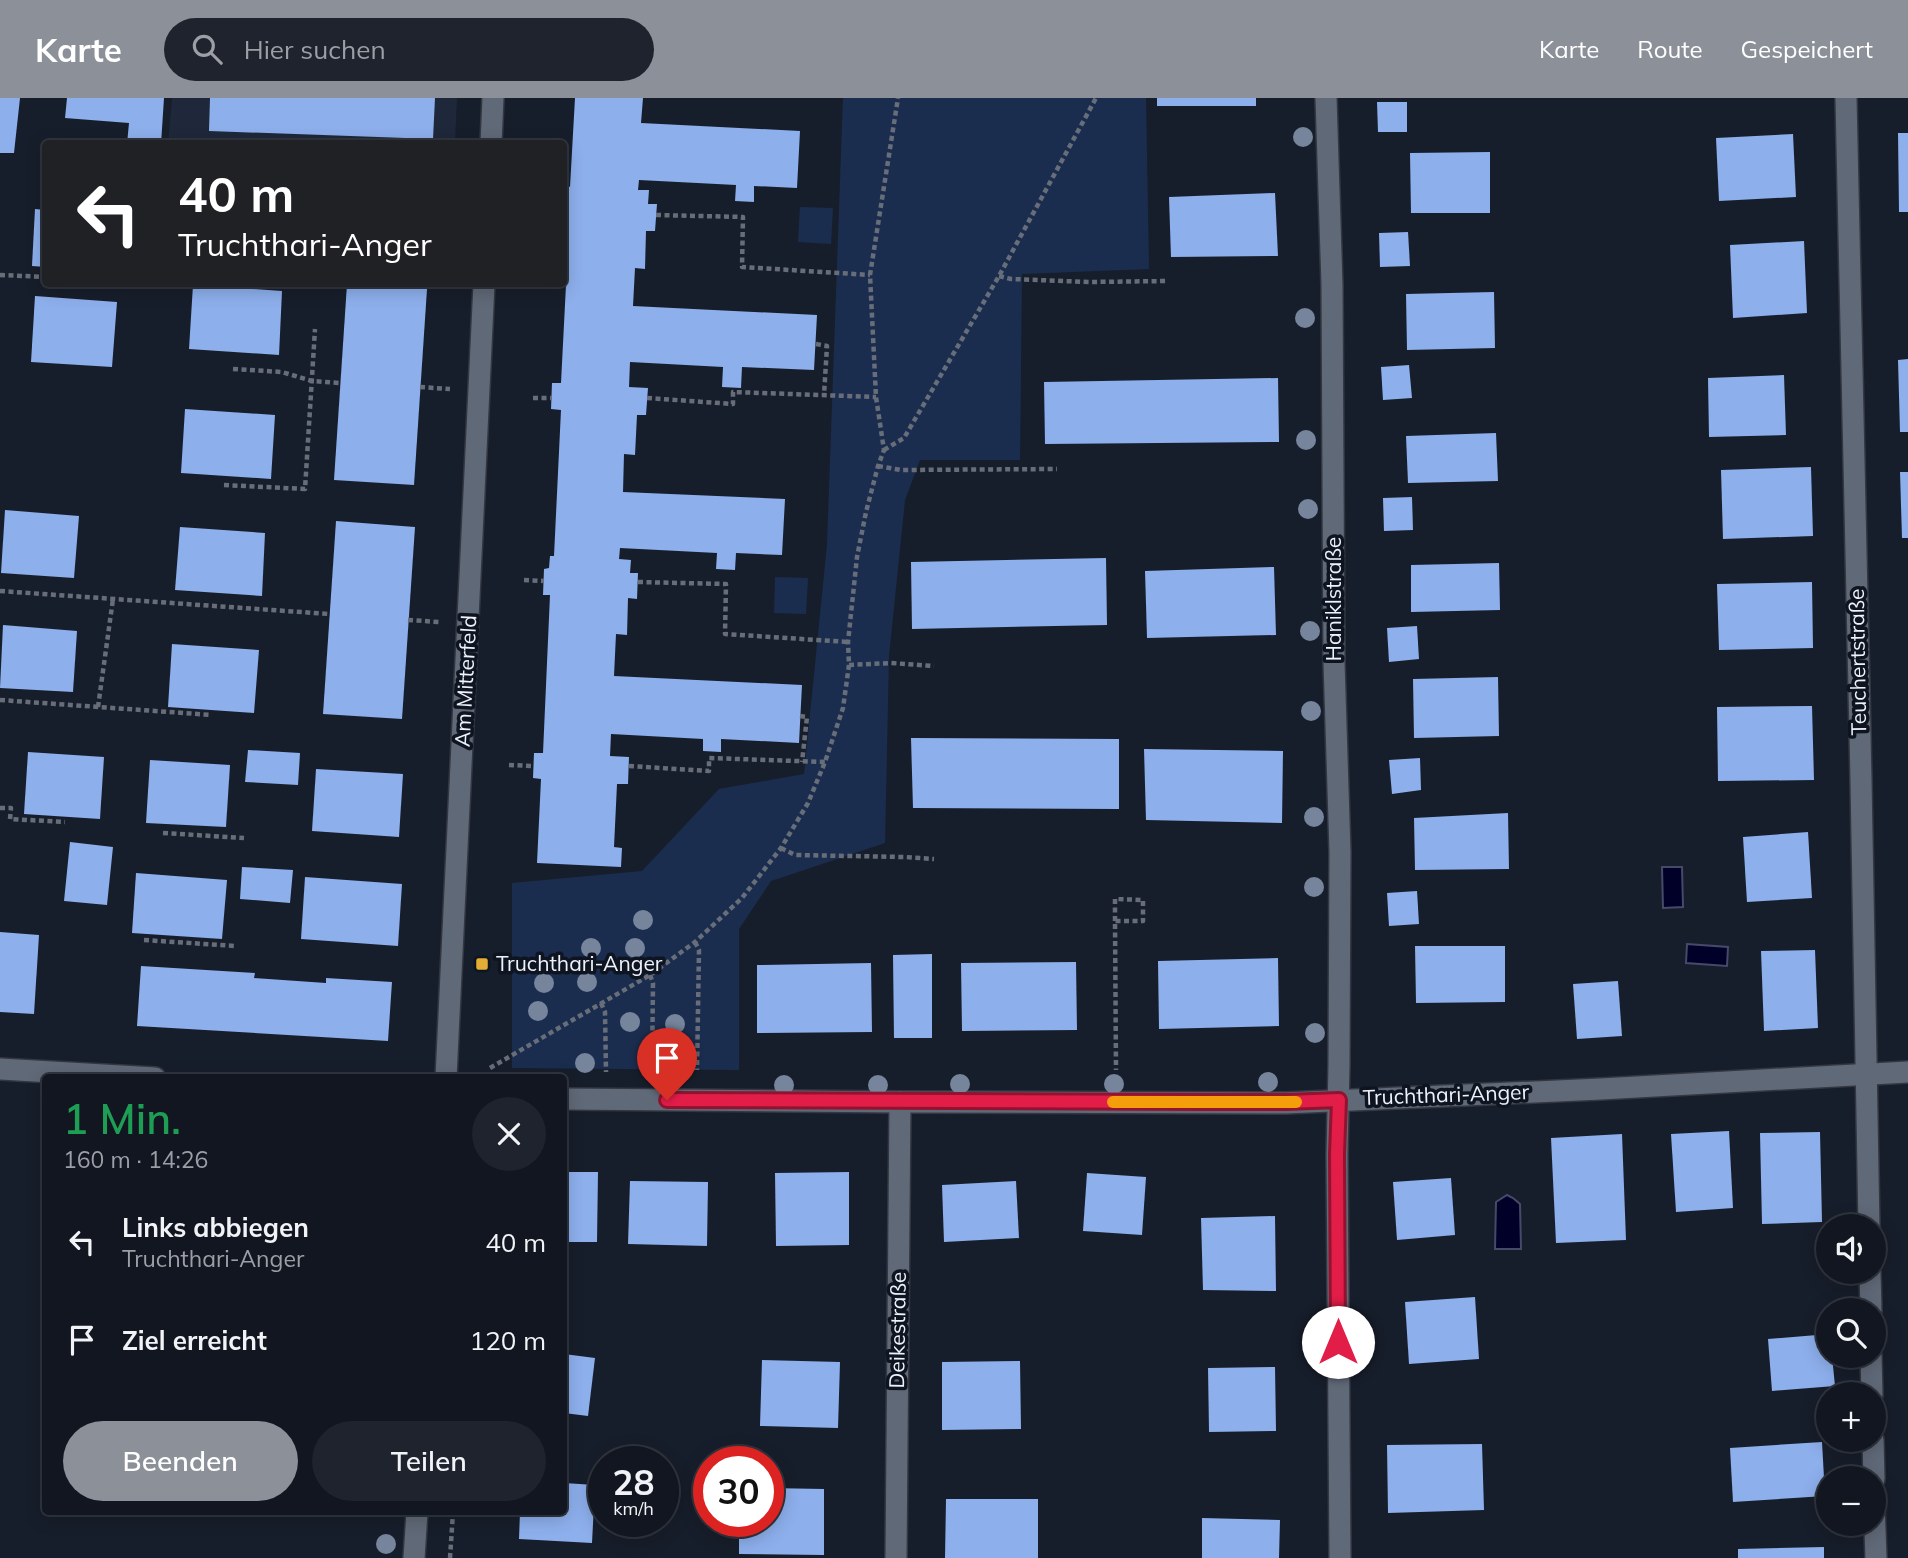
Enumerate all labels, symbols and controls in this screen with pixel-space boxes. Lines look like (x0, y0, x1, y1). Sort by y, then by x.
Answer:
search box (164, 18, 654, 81)
text: Karte (35, 29, 122, 70)
icon: search (188, 30, 226, 68)
text: Hier suchen (244, 33, 386, 66)
text: Karte (1539, 34, 1599, 64)
text: Route (1637, 34, 1703, 64)
text: Gespeichert (1741, 34, 1873, 64)
text: 40 m (178, 163, 294, 224)
icon: left (63, 168, 154, 259)
text: Truchthari-Anger (178, 224, 432, 264)
street label: Haniklstraße (1320, 537, 1346, 661)
street label: Teuchertstraße (1843, 588, 1871, 736)
street label: Am Mitterfeld (449, 614, 481, 748)
place label: Truchthari-Anger (496, 950, 663, 976)
marker: Truchthari-Anger (474, 956, 490, 972)
pin (637, 1028, 697, 1100)
icon: arrive (648, 1039, 686, 1077)
street label: Truchthari-Anger (1362, 1078, 1530, 1110)
text: 1 Min. (63, 1092, 181, 1145)
button: close (472, 1097, 546, 1171)
text: 160 m · 14:26 (63, 1145, 208, 1174)
text: Links abbiegen (122, 1211, 309, 1244)
map controls (1816, 1214, 1886, 1536)
button: sound (1816, 1214, 1886, 1284)
icon: left (63, 1223, 101, 1261)
text: 40 m (485, 1226, 546, 1259)
text: Truchthari-Anger (122, 1244, 304, 1273)
street label: Deikestraße (883, 1271, 911, 1389)
button: search (1816, 1298, 1886, 1368)
position arrow (1301, 1305, 1375, 1379)
icon: arrive (63, 1321, 101, 1359)
text: Ziel erreicht (122, 1324, 267, 1357)
text: 120 m (470, 1324, 546, 1357)
button: + (1816, 1382, 1886, 1452)
button: Beenden (63, 1421, 298, 1501)
button: Teilen (312, 1421, 546, 1501)
speed limit sign: 30 (693, 1446, 784, 1537)
text: 28 (612, 1460, 655, 1504)
button: − (1816, 1466, 1886, 1536)
text: km/h (613, 1497, 654, 1520)

